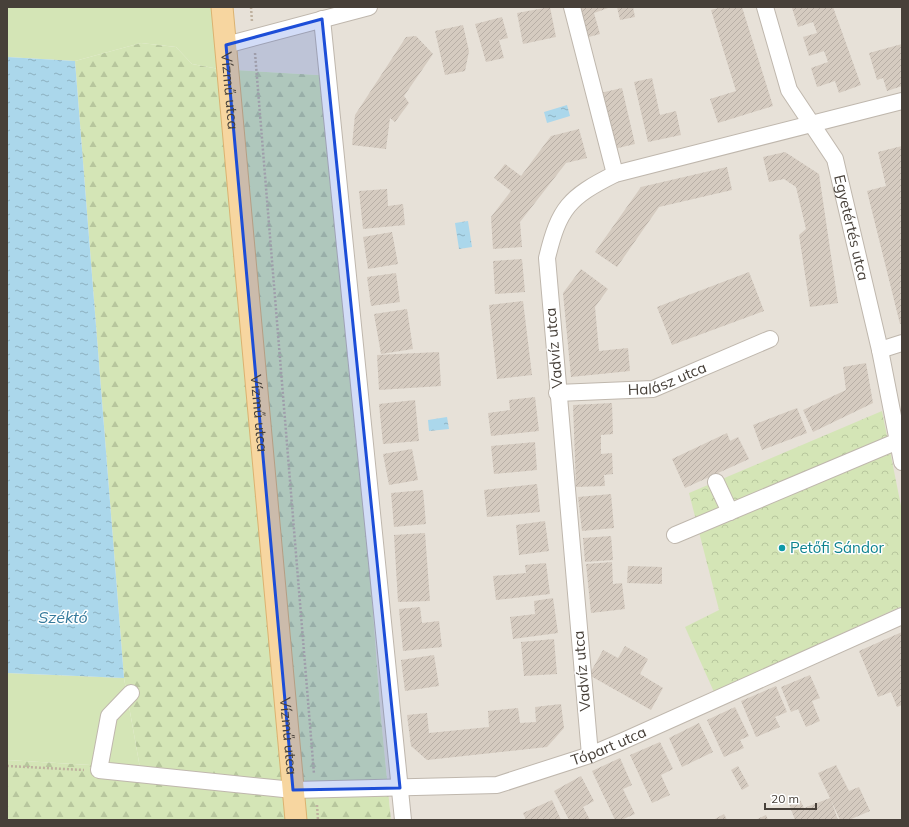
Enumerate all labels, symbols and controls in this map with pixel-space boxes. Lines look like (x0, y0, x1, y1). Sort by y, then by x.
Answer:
street label: Vízmű utca (217, 51, 243, 130)
street label: Egyetértés utca (830, 173, 873, 282)
street label: Vadvíz utca (541, 307, 566, 389)
street label: Halász utca (627, 357, 709, 399)
street label: Vízmű utca (246, 374, 272, 453)
place label: Petőfi Sándor (790, 538, 884, 557)
marker: Petőfi Sándor (777, 543, 787, 553)
water label: Széktó (38, 607, 88, 627)
street label: Vadvíz utca (569, 630, 594, 712)
street label: Vízmű utca (276, 696, 302, 776)
street label: Tópart utca (568, 722, 649, 770)
scale bar (765, 785, 816, 811)
text: 20 m (771, 791, 799, 806)

